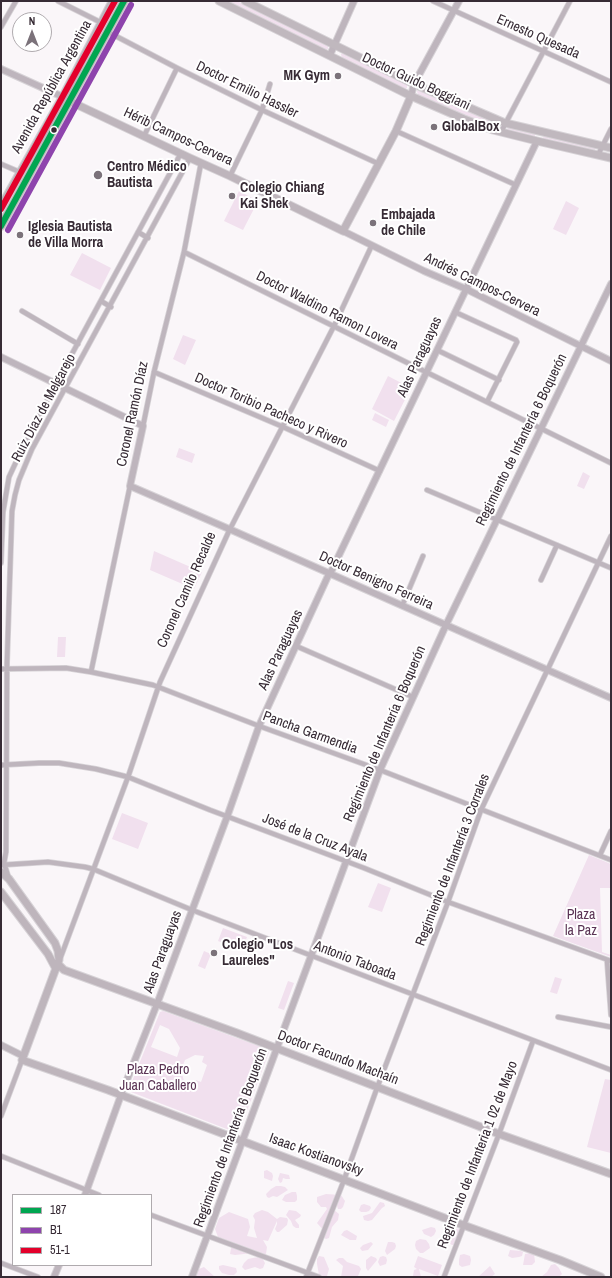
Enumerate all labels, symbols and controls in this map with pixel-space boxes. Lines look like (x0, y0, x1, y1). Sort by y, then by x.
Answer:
street label: Ernesto Quesada (494, 11, 582, 63)
north arrow (12, 12, 52, 52)
text: N (29, 14, 35, 28)
street label: Avenida República Argentina (8, 17, 96, 157)
street label: Doctor Guido Boggiani (359, 50, 473, 114)
street label: Doctor Emilio Hassler (193, 58, 301, 122)
place label: MK Gym (283, 68, 330, 84)
marker: MK Gym (333, 71, 343, 81)
street label: Hérib Campos-Cervera (121, 104, 235, 170)
place label: GlobalBox (442, 119, 499, 135)
marker: GlobalBox (429, 122, 439, 132)
unlabelled marker (49, 125, 59, 135)
place label: Centro Médico Bautista (107, 159, 187, 192)
marker: Centro Médico Bautista (92, 169, 104, 181)
place label: Colegio Chiang Kai Shek (240, 180, 324, 212)
marker: Colegio Chiang Kai Shek (227, 191, 237, 201)
place label: Embajada de Chile (381, 207, 435, 240)
marker: Embajada de Chile (368, 218, 378, 228)
place label: Iglesia Bautista de Villa Morra (28, 219, 112, 252)
marker: Iglesia Bautista de Villa Morra (15, 230, 25, 240)
street label: Andrés Campos-Cervera (421, 250, 543, 320)
street label: Doctor Waldino Ramon Lovera (253, 268, 401, 354)
street label: Alas Paraguayas (394, 314, 446, 400)
street label: Ruiz Díaz de Melgarejo (8, 351, 80, 465)
street label: Regimiento de Infantería 6 Boquerón (473, 351, 571, 529)
street label: Coronel Ramón Díaz (114, 360, 152, 468)
street label: Doctor Toribio Pacheco y Rivero (192, 370, 350, 452)
street label: Coronel Camilo Recalde (154, 529, 220, 651)
street label: Doctor Benigno Ferreira (316, 548, 436, 614)
street label: Alas Paraguayas (255, 607, 307, 693)
street label: Regimiento de Infantería 6 Boquerón (340, 643, 430, 825)
street label: Pancha Garmendia (260, 708, 360, 758)
street label: Regimiento de Infantería 3 Corrales (412, 771, 494, 949)
street label: José de la Cruz Ayala (260, 810, 370, 866)
park label: Plaza la Paz (565, 907, 597, 940)
street label: Alas Paraguayas (140, 908, 186, 996)
place label: Colegio "Los Laureles" (222, 937, 293, 970)
street label: Antonio Taboada (311, 938, 399, 984)
marker: Colegio "Los Laureles" (209, 948, 219, 958)
street label: Doctor Facundo Machaín (275, 1027, 401, 1089)
street label: Regimiento de Infantería 6 Boquerón (191, 1046, 271, 1230)
street label: Regimiento de Infanteria 1 02 de Mayo (434, 1059, 522, 1251)
park label: Plaza Pedro Juan Caballero (119, 1062, 197, 1094)
street label: Isaac Kostianovsky (267, 1130, 365, 1180)
legend (12, 1194, 152, 1266)
text: 187 (50, 1202, 66, 1218)
text: B1 (50, 1222, 62, 1238)
text: 51-1 (50, 1242, 70, 1258)

